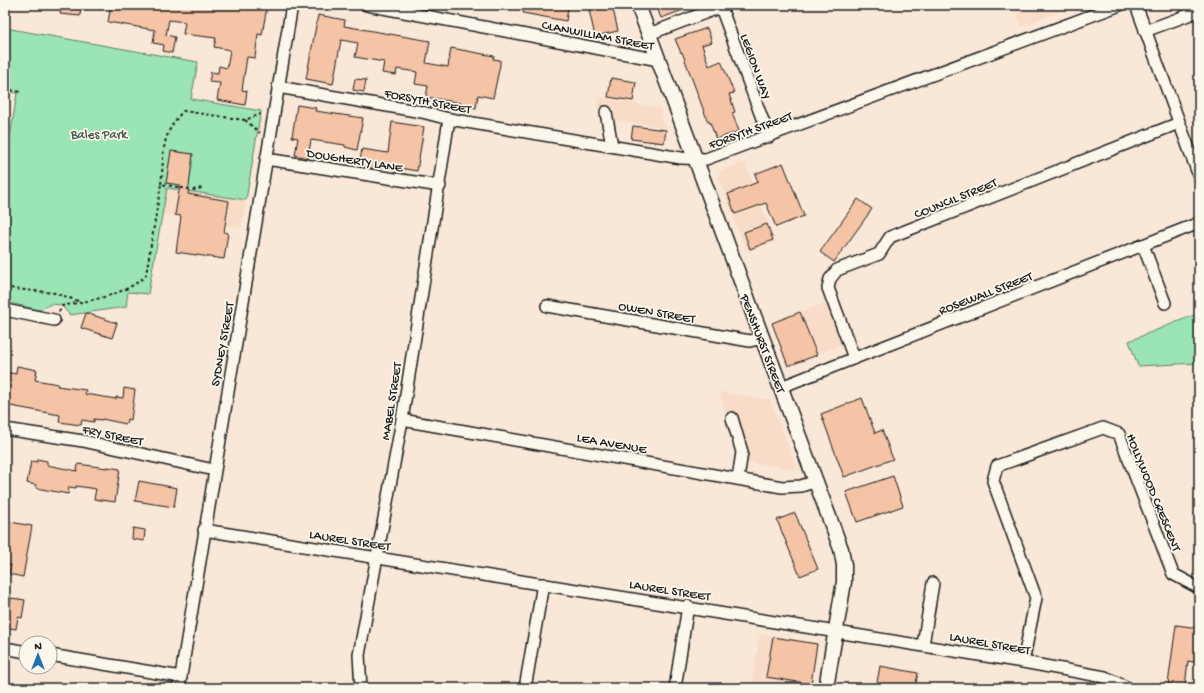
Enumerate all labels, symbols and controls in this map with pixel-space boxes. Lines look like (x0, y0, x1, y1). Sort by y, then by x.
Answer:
street label: CLANWILLIAM STREET (540, 18, 656, 55)
street label: LEGION WAY (736, 32, 773, 102)
street label: FORSYTH STREET (382, 87, 473, 118)
street label: FORSYTH STREET (706, 109, 796, 154)
park label: Bales Park (70, 128, 128, 143)
street label: DOUGHERTY LANE (304, 146, 405, 177)
street label: COUNCIL STREET (912, 176, 1000, 223)
street label: ROSEWALL STREET (937, 269, 1036, 319)
street label: PENSHURST STREET (736, 291, 788, 396)
street label: OWEN STREET (617, 299, 697, 328)
street label: SYDNEY STREET (209, 300, 238, 388)
street label: MABEL STREET (379, 361, 406, 441)
street label: FRY STREET (80, 422, 145, 450)
street label: LEA AVENUE (575, 431, 649, 458)
street label: HOLLYWOOD CRESCENT (1122, 432, 1184, 555)
street label: LAUREL STREET (308, 528, 392, 555)
street label: LAUREL STREET (628, 578, 712, 605)
street label: LAUREL STREET (948, 630, 1032, 659)
north arrow (18, 635, 58, 675)
text: N (34, 641, 42, 653)

